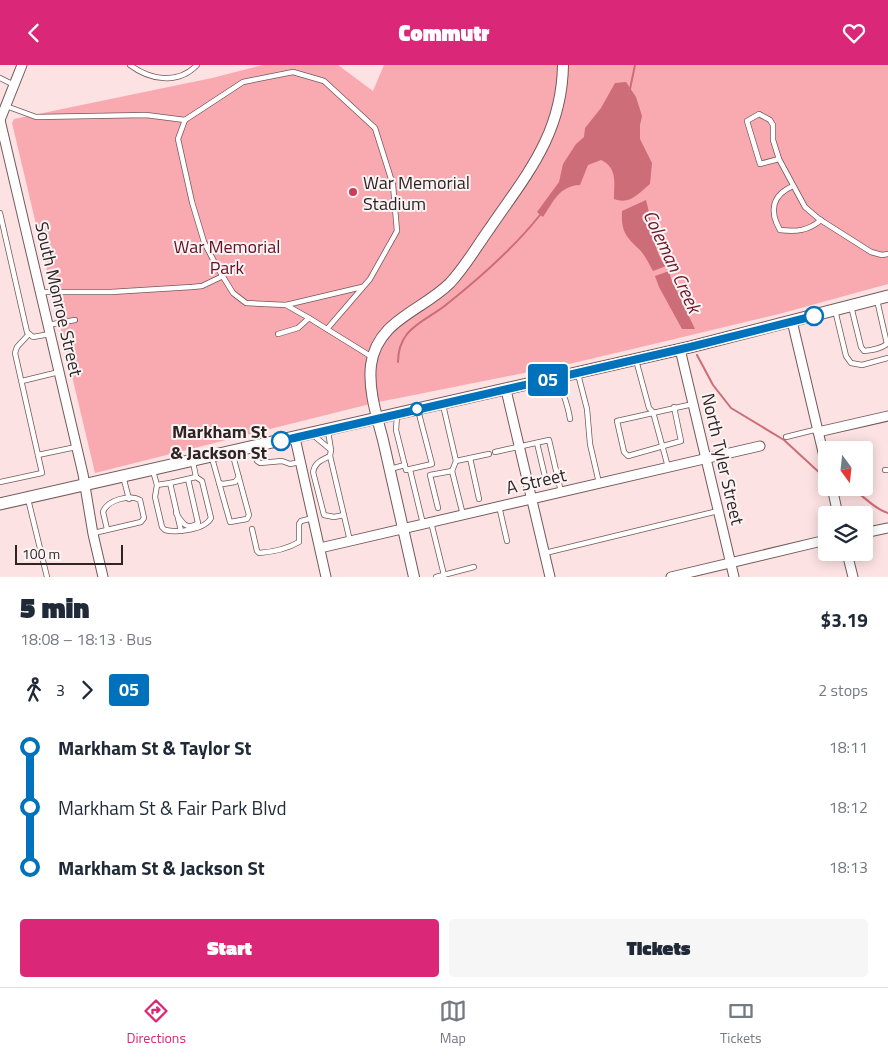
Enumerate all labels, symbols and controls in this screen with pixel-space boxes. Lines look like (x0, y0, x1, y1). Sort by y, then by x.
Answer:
text: Commutr (399, 16, 489, 50)
icon: back (20, 19, 48, 47)
icon: heart (840, 19, 868, 47)
place label: War Memorial Stadium (363, 169, 470, 217)
marker: War Memorial Stadium (347, 186, 359, 198)
water label: Coleman Creek (636, 205, 711, 320)
street label: South Monroe Street (28, 219, 90, 380)
park label: War Memorial Park (174, 233, 280, 281)
unlabelled marker (804, 306, 824, 326)
line badge: 05 (526, 364, 570, 396)
text: 05 (538, 366, 558, 393)
street label: North Tyler Street (695, 390, 751, 528)
unlabelled marker (410, 402, 424, 416)
place label: Markham St & Jackson St (170, 418, 267, 466)
marker: Markham St & Jackson St (271, 431, 291, 451)
north arrow (818, 441, 872, 496)
map controls (818, 441, 873, 561)
street label: A Street (503, 461, 569, 501)
button: layers (818, 506, 873, 561)
scale bar (15, 542, 122, 565)
text: 100 m (22, 543, 60, 564)
text: 5 min (20, 586, 90, 629)
text: $3.19 (821, 605, 868, 634)
text: 18:08 – 18:13 · Bus (20, 627, 152, 651)
icon: walk (20, 676, 48, 704)
icon: forward (73, 676, 101, 704)
text: 05 (119, 676, 139, 703)
text: 3 (56, 678, 65, 702)
text: 2 stops (818, 678, 868, 702)
text: Markham St & Taylor St (58, 733, 251, 762)
text: 18:11 (829, 735, 868, 759)
text: Markham St & Fair Park Blvd (58, 793, 287, 822)
text: 18:12 (829, 795, 868, 819)
text: Markham St & Jackson St (58, 853, 265, 882)
text: 18:13 (829, 855, 868, 879)
button: Start (20, 919, 439, 977)
button: Tickets (449, 919, 868, 977)
tab: Directions (127, 997, 186, 1048)
tab: Map (439, 997, 467, 1048)
tab: Tickets (720, 997, 761, 1048)

